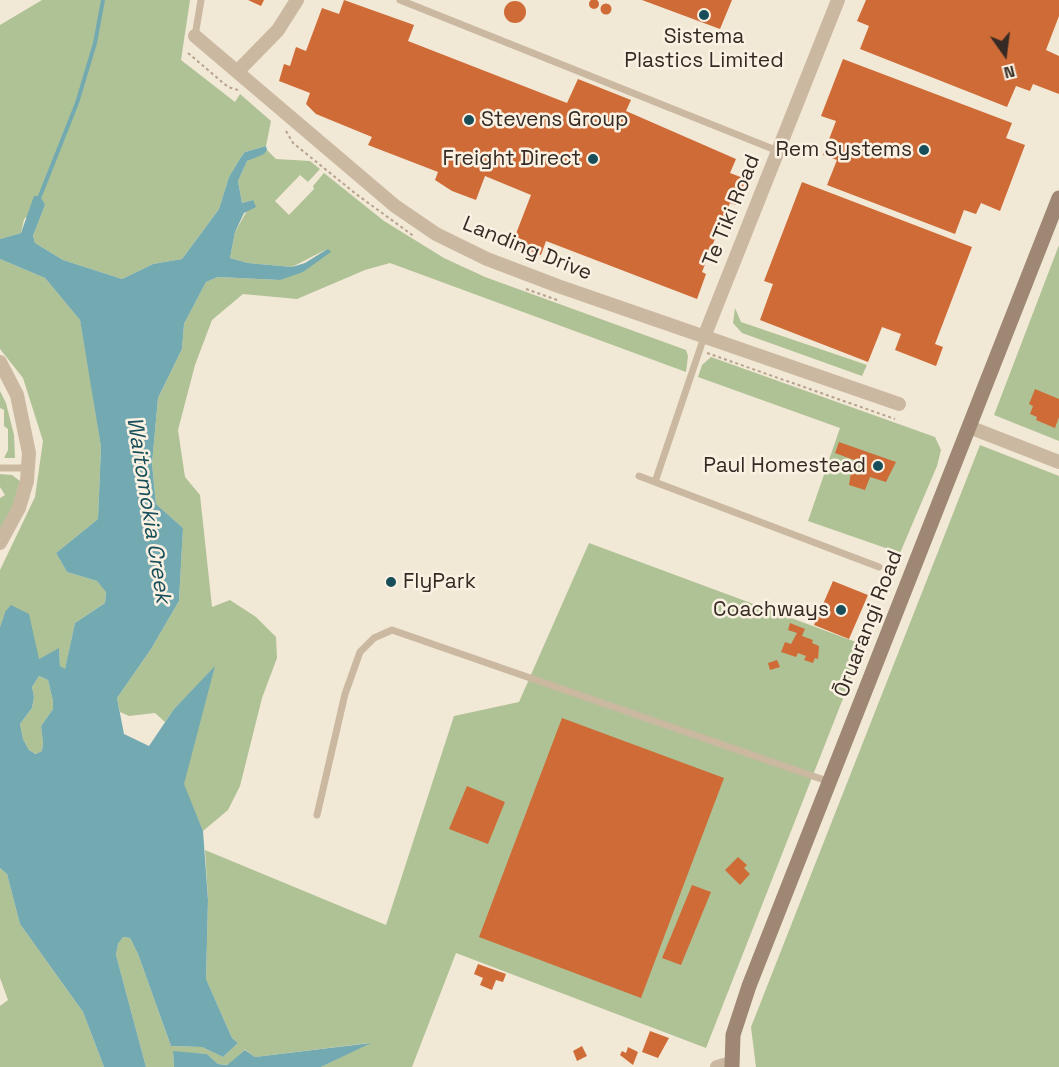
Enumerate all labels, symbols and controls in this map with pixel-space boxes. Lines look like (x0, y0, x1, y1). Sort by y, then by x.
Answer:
marker: Sistema Plastics Limited (697, 8, 711, 22)
place label: Sistema Plastics Limited (624, 24, 784, 74)
north arrow (975, 24, 1035, 84)
text: N (1002, 60, 1017, 83)
place label: Stevens Group (481, 107, 629, 133)
marker: Stevens Group (462, 113, 476, 127)
place label: Rem Systems (775, 137, 912, 163)
marker: Rem Systems (917, 143, 931, 157)
place label: Freight Direct (443, 146, 581, 172)
street label: Te Tiki Road (698, 151, 766, 271)
marker: Freight Direct (586, 152, 600, 166)
street label: Landing Drive (459, 212, 595, 286)
water label: Waitomokia Creek (120, 415, 176, 605)
place label: Paul Homestead (703, 453, 866, 479)
marker: Paul Homestead (871, 459, 885, 473)
street label: Ōruarangi Road (829, 547, 909, 701)
place label: FlyPark (403, 569, 476, 595)
marker: FlyPark (384, 575, 398, 589)
place label: Coachways (713, 597, 829, 623)
marker: Coachways (834, 603, 848, 617)

